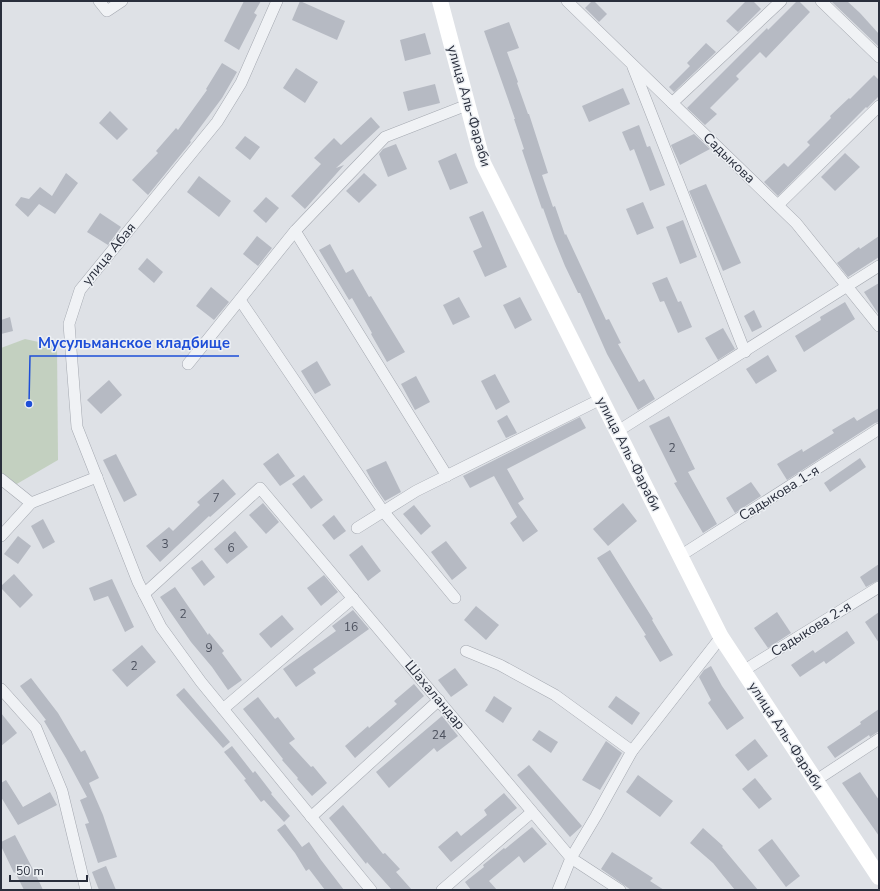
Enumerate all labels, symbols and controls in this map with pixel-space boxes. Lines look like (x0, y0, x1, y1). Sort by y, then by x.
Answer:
street label: улица Аль-Фараби (443, 43, 495, 169)
street label: Садыкова (699, 128, 759, 188)
street label: улица Абая (78, 219, 140, 289)
callout: Мусульманское кладбище (30, 329, 239, 356)
text: Мусульманское кладбище (38, 333, 230, 353)
street label: улица Аль-Фараби (592, 394, 666, 514)
house number: 2 (668, 440, 676, 456)
street label: Садыкова 1-я (735, 461, 823, 525)
house number: 7 (212, 490, 220, 506)
house number: 3 (161, 536, 169, 552)
house number: 6 (227, 540, 235, 556)
street label: Садыкова 2-я (767, 597, 855, 661)
house number: 2 (179, 606, 187, 622)
house number: 16 (344, 619, 358, 635)
house number: 9 (205, 640, 213, 656)
street label: Шахаландар (400, 656, 470, 734)
house number: 2 (130, 658, 138, 674)
street label: улица Аль-Фараби (744, 678, 828, 794)
house number: 24 (432, 727, 446, 743)
scale bar (10, 857, 87, 883)
text: 50 m (16, 863, 44, 879)

